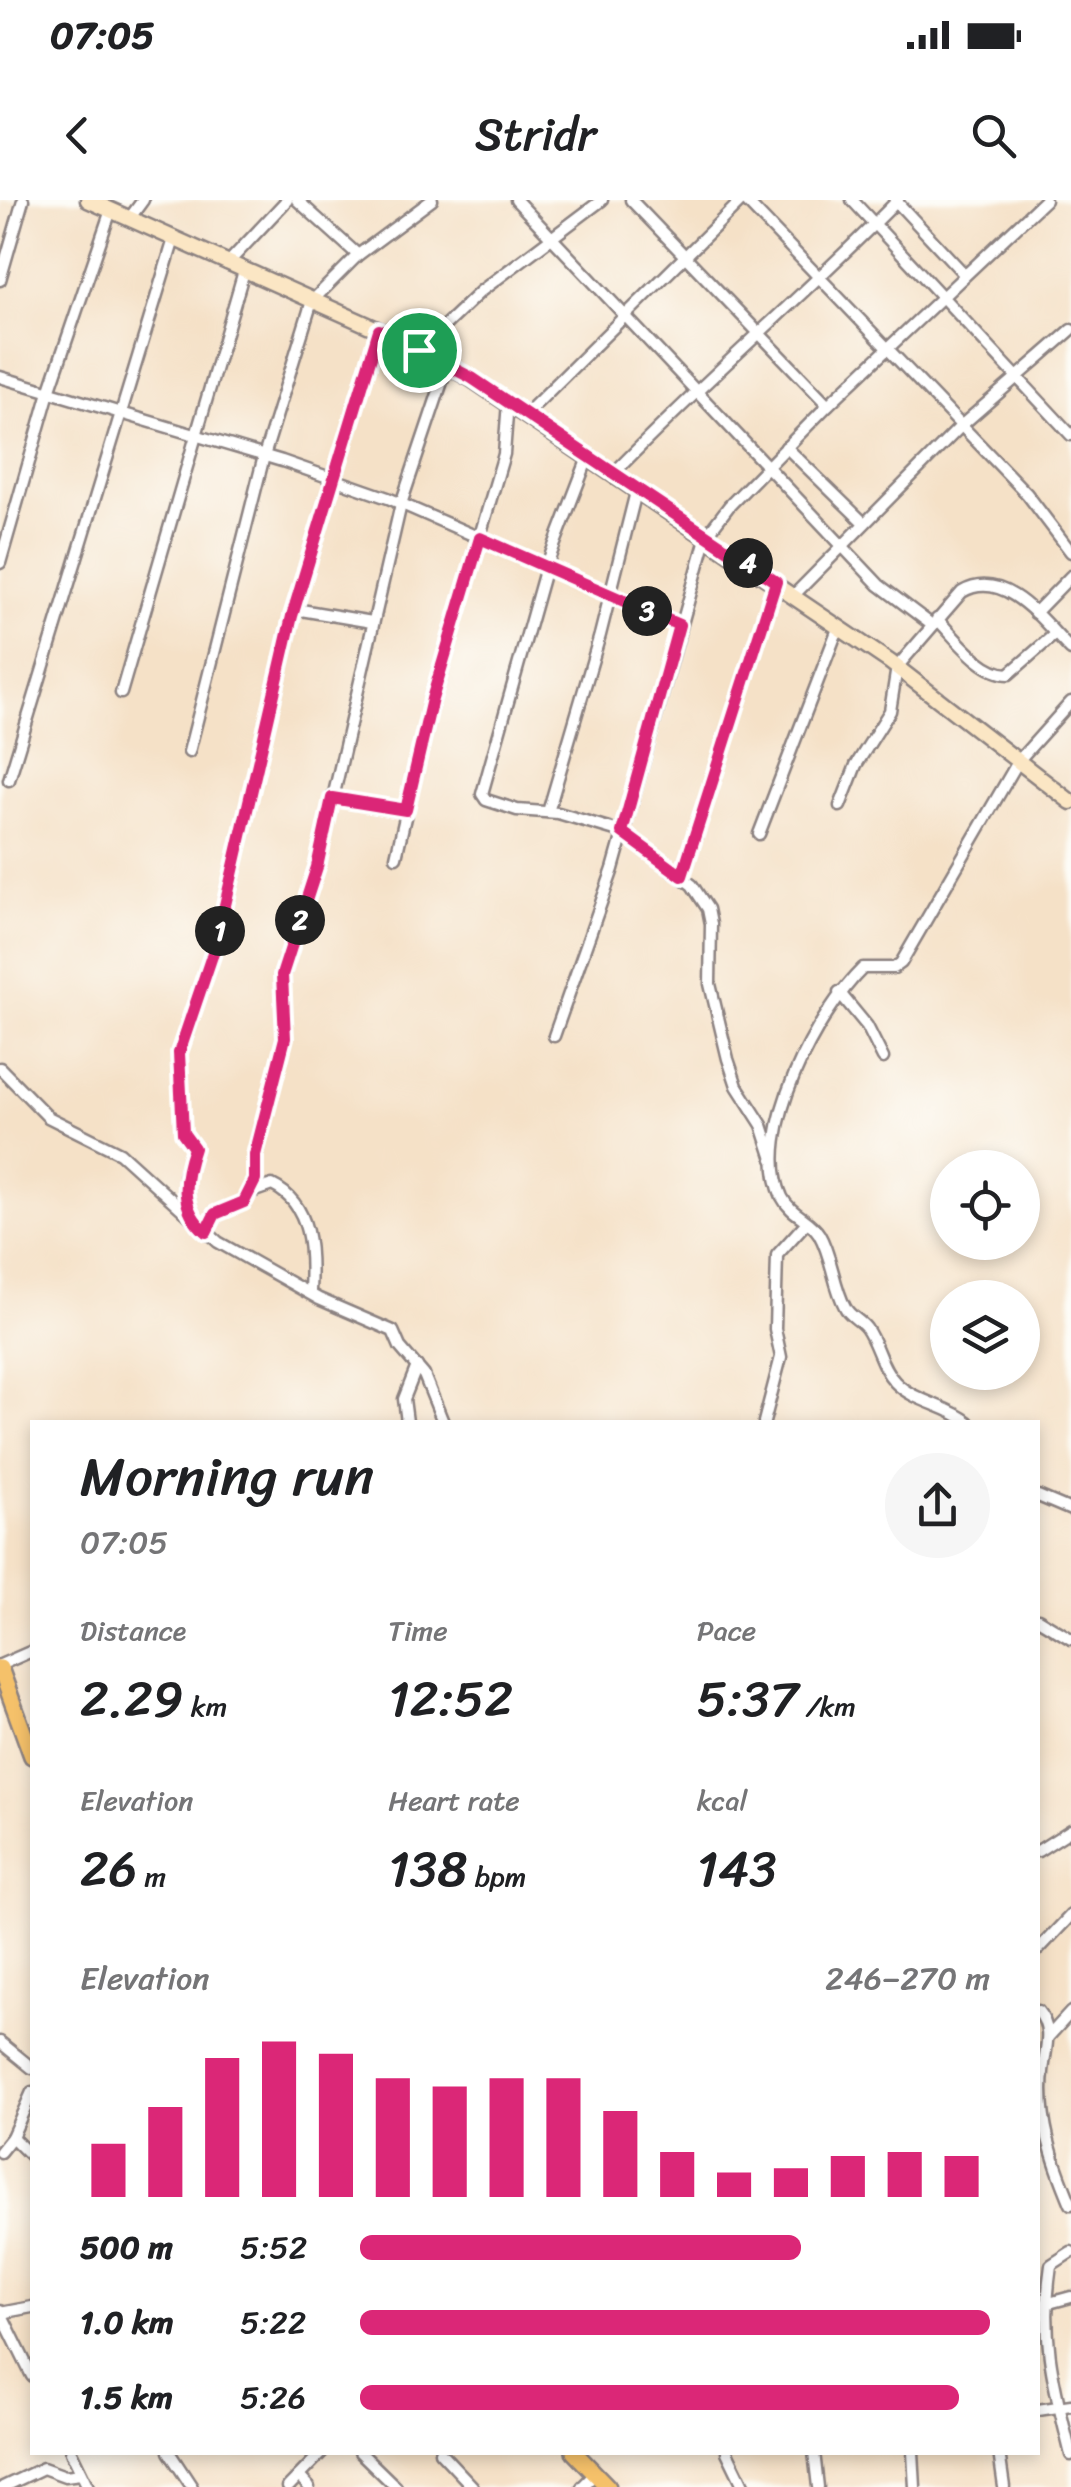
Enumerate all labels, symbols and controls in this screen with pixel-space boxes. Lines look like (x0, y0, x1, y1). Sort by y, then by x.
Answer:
text: 07:05 (50, 2, 154, 69)
text: Stridr (475, 95, 596, 175)
icon: back (50, 108, 105, 163)
icon: search (966, 108, 1021, 163)
pin (377, 308, 462, 393)
icon: arrive (392, 323, 447, 378)
pin: 4 (723, 538, 773, 588)
text: 4 (739, 538, 757, 587)
pin: 3 (622, 586, 672, 636)
text: 3 (639, 586, 655, 635)
pin: 2 (275, 895, 325, 945)
text: 2 (292, 895, 308, 944)
pin: 1 (195, 906, 245, 956)
text: 1 (214, 906, 226, 955)
map controls (930, 1150, 1040, 1390)
button: locate (930, 1150, 1040, 1260)
button: layers (930, 1280, 1040, 1390)
text: Morning run (80, 1428, 374, 1525)
button: share (885, 1453, 990, 1558)
text: 07:05 (80, 1514, 168, 1571)
text: Distance (80, 1606, 186, 1655)
text: Time (388, 1606, 448, 1655)
text: Pace (697, 1606, 756, 1655)
text: 2.29 (80, 1655, 184, 1744)
text: 12:52 (388, 1655, 513, 1744)
text: 5:37 (697, 1655, 798, 1744)
text: km (184, 1682, 227, 1731)
text: /km (798, 1682, 856, 1731)
text: Elevation (80, 1776, 193, 1825)
text: Heart rate (388, 1776, 520, 1825)
text: kcal (697, 1776, 748, 1825)
text: 26 (80, 1825, 137, 1914)
text: 138 (388, 1825, 467, 1914)
text: 143 (697, 1825, 777, 1914)
text: m (137, 1852, 166, 1901)
text: bpm (467, 1852, 526, 1901)
text: Elevation (80, 1950, 210, 2007)
text: 246–270 m (825, 1950, 990, 2007)
text: 500 m (80, 2219, 173, 2276)
text: 5:52 (240, 2219, 307, 2276)
text: 1.0 km (80, 2294, 174, 2351)
text: 5:22 (240, 2294, 306, 2351)
text: 1.5 km (80, 2369, 173, 2426)
text: 5:26 (240, 2369, 306, 2426)

